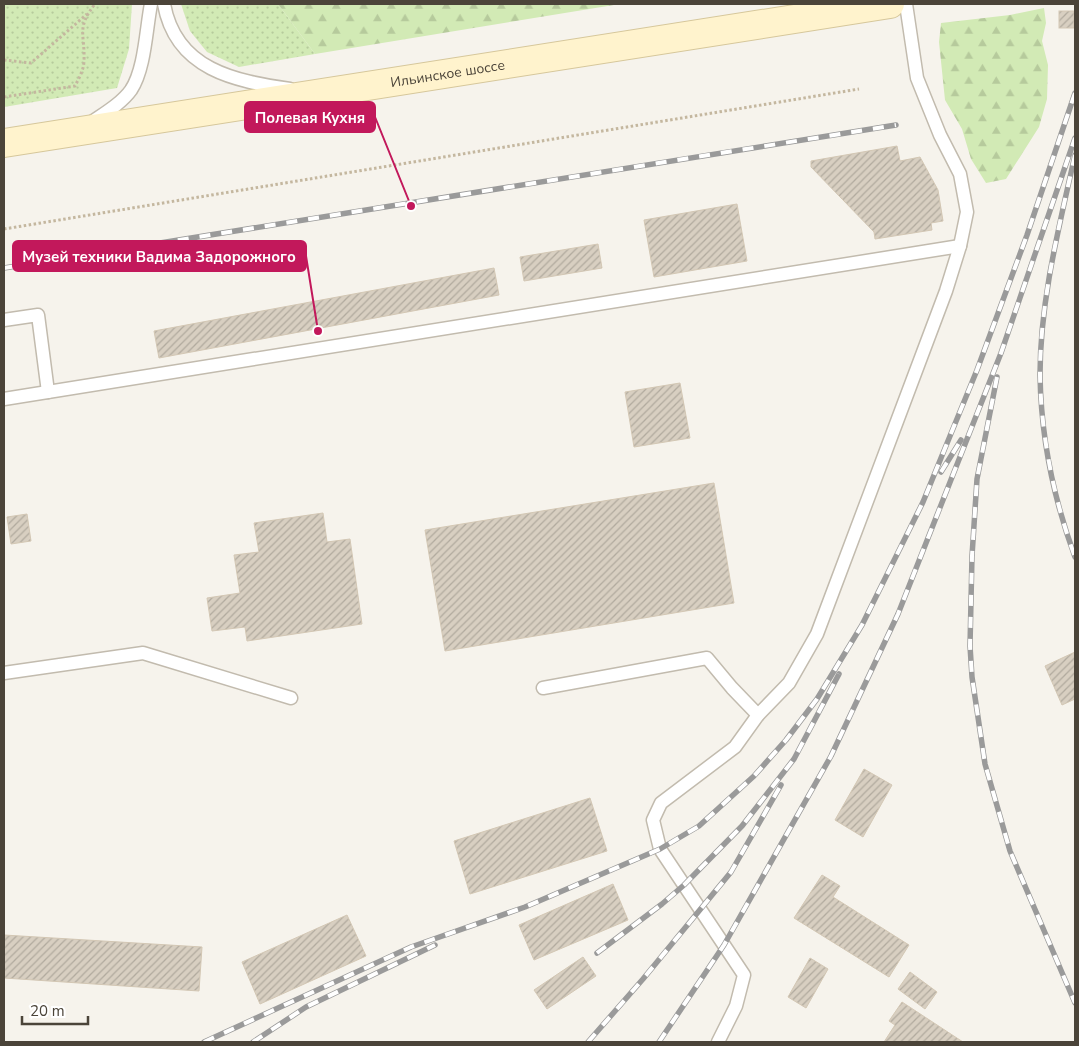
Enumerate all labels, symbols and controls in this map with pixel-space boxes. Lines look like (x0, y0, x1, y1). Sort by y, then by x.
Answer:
street label: Ильинское шоссе (389, 55, 506, 92)
callout: Полевая Кухня (245, 102, 375, 132)
text: Полевая Кухня (255, 108, 365, 128)
callout: Музей техники Вадима Задорожного (13, 241, 306, 271)
text: Музей техники Вадима Задорожного (22, 247, 296, 267)
scale bar (22, 994, 89, 1026)
text: 20 m (30, 1001, 65, 1021)

